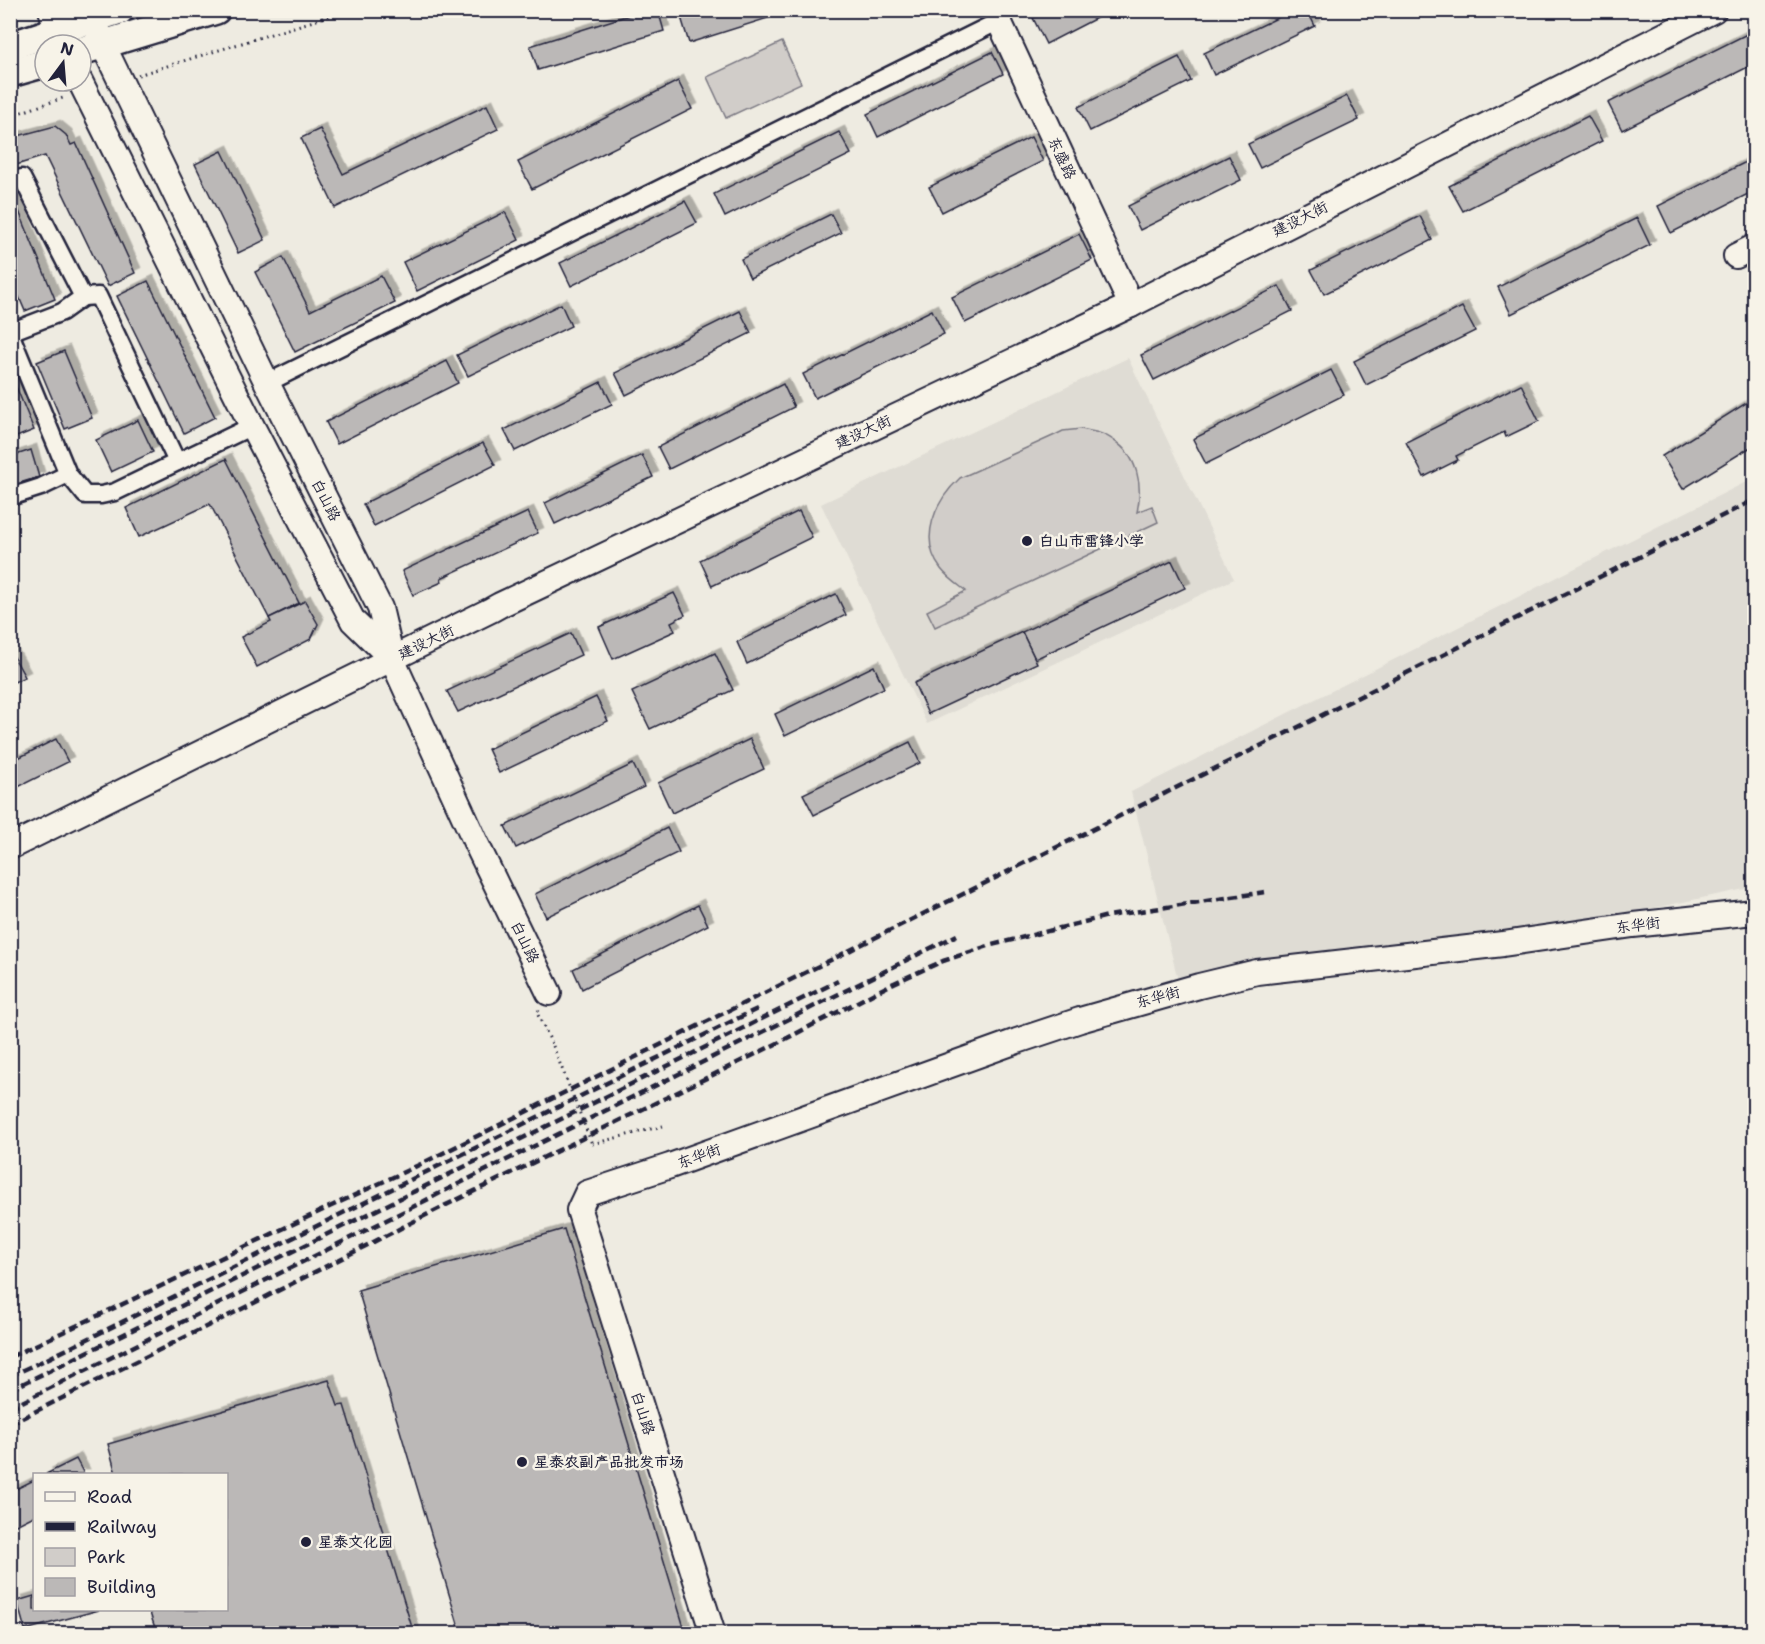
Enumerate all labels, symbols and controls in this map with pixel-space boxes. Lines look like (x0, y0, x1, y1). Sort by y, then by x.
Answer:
north arrow (33, 33, 93, 93)
text: N (58, 37, 76, 61)
street label: 东盛路 (1043, 133, 1081, 183)
street label: 建设大街 (1269, 196, 1331, 242)
street label: 建设大街 (832, 410, 894, 454)
street label: 白山路 (307, 475, 345, 525)
place label: 白山市雷锋小学 (1039, 531, 1144, 551)
marker: 白山市雷锋小学 (1020, 534, 1034, 548)
street label: 建设大街 (395, 620, 457, 664)
street label: 东华街 (1614, 912, 1662, 938)
street label: 白山路 (506, 917, 544, 967)
street label: 东华街 (1134, 982, 1182, 1012)
street label: 东华街 (674, 1139, 724, 1173)
street label: 白山路 (627, 1389, 659, 1437)
place label: 星泰农副产品批发市场 (534, 1452, 684, 1472)
marker: 星泰农副产品批发市场 (515, 1455, 529, 1469)
legend (33, 1473, 228, 1611)
text: Road (87, 1485, 132, 1509)
text: Railway (87, 1515, 157, 1539)
place label: 星泰文化园 (318, 1532, 393, 1552)
marker: 星泰文化园 (299, 1535, 313, 1549)
text: Park (87, 1545, 126, 1569)
text: Building (87, 1575, 156, 1599)

